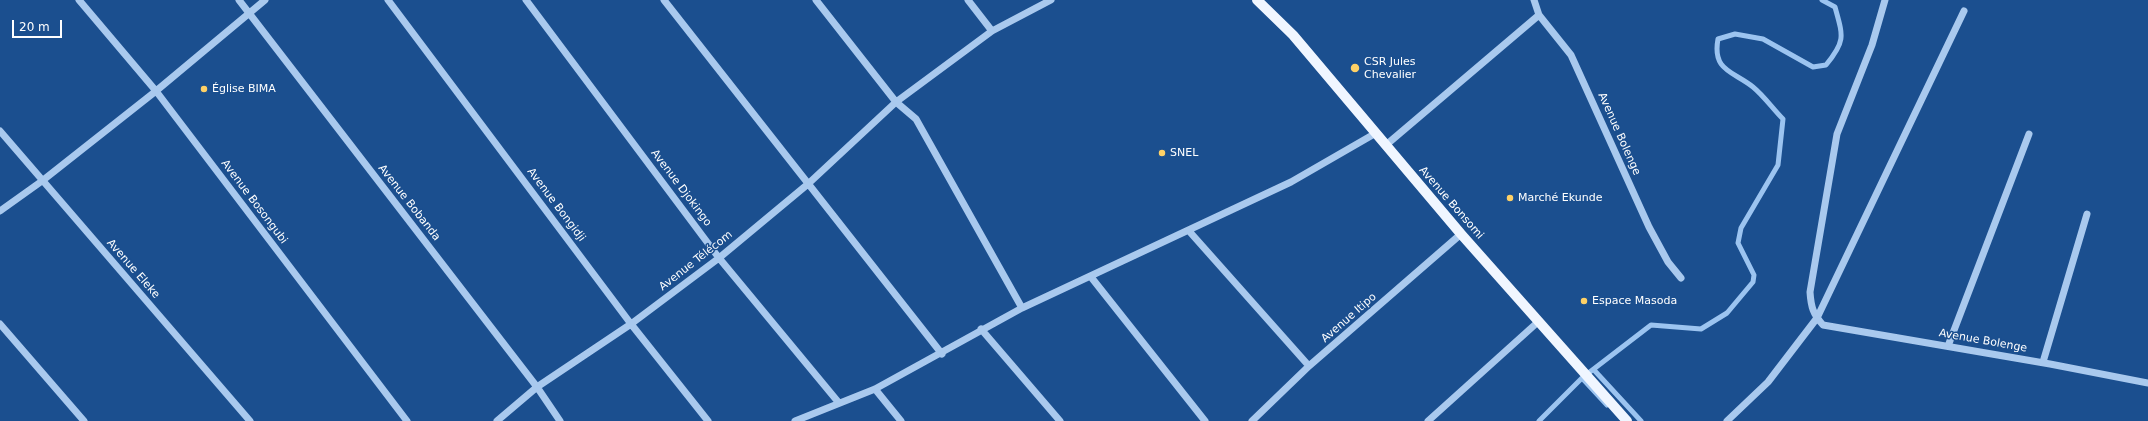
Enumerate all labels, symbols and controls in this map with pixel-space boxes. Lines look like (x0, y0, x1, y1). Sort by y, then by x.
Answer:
scale bar (14, 12, 64, 38)
text: 20 m (19, 20, 50, 34)
place label: CSR Jules Chevalier (1364, 55, 1416, 81)
marker: CSR Jules Chevalier (1349, 62, 1361, 74)
place label: Église BIMA (212, 82, 276, 96)
marker: Église BIMA (199, 84, 209, 94)
street label: Avenue Bolenge (1595, 91, 1643, 177)
place label: SNEL (1170, 146, 1198, 160)
street label: Avenue Djokingo (648, 147, 714, 229)
marker: SNEL (1157, 148, 1167, 158)
street label: Avenue Bosongubi (218, 157, 290, 247)
street label: Avenue Bobanda (375, 162, 443, 244)
street label: Avenue Bonsomi (1416, 164, 1486, 242)
street label: Avenue Bongidji (524, 166, 588, 244)
place label: Marché Ekunde (1518, 191, 1602, 205)
marker: Marché Ekunde (1505, 193, 1515, 203)
street label: Avenue Télécom (657, 228, 735, 294)
street label: Avenue Eleke (104, 237, 162, 301)
street label: Avenue Itipo (1319, 290, 1379, 346)
place label: Espace Masoda (1592, 294, 1677, 308)
marker: Espace Masoda (1579, 296, 1589, 306)
street label: Avenue Bolenge (1938, 327, 2028, 355)

